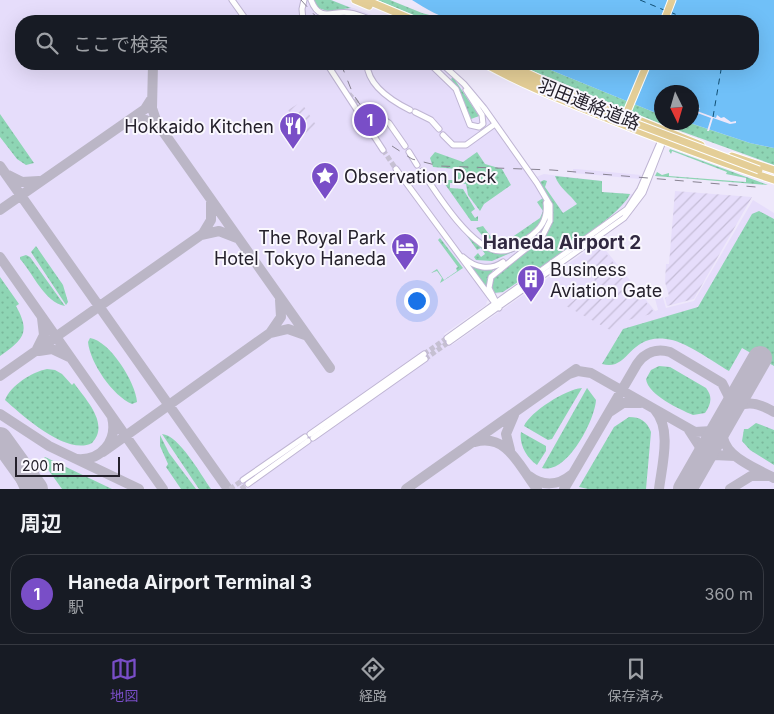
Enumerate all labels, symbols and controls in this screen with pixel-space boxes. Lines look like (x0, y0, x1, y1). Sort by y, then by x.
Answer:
search box (15, 15, 759, 70)
icon: search (33, 29, 61, 57)
text: ここで検索 (73, 33, 168, 56)
street label: 羽田連絡道路 (535, 74, 643, 134)
north arrow (654, 85, 699, 130)
pin: 1 (354, 101, 386, 139)
restaurant icon: Hokkaido Kitchen (278, 111, 308, 150)
place label: Hokkaido Kitchen (124, 116, 274, 137)
place icon: Observation Deck (310, 161, 340, 200)
place label: Observation Deck (344, 166, 496, 187)
place label: The Royal Park Hotel Tokyo Haneda (214, 227, 386, 269)
district label: Haneda Airport 2 (483, 231, 641, 254)
hotel icon: The Royal Park Hotel Tokyo Haneda (390, 232, 420, 271)
place label: Business Aviation Gate (550, 259, 662, 301)
building icon: Business Aviation Gate (516, 264, 546, 303)
your location (404, 288, 430, 314)
scale bar (15, 454, 120, 477)
text: 200 m (22, 457, 64, 474)
text: 周辺 (20, 511, 62, 536)
text: Haneda Airport Terminal 3 (68, 571, 312, 594)
text: 1 (34, 584, 40, 604)
text: 360 m (705, 584, 753, 604)
text: 駅 (68, 597, 84, 617)
tab: 地図 (110, 655, 138, 705)
tab: 経路 (359, 655, 387, 705)
tab: 保存済み (608, 655, 664, 705)

